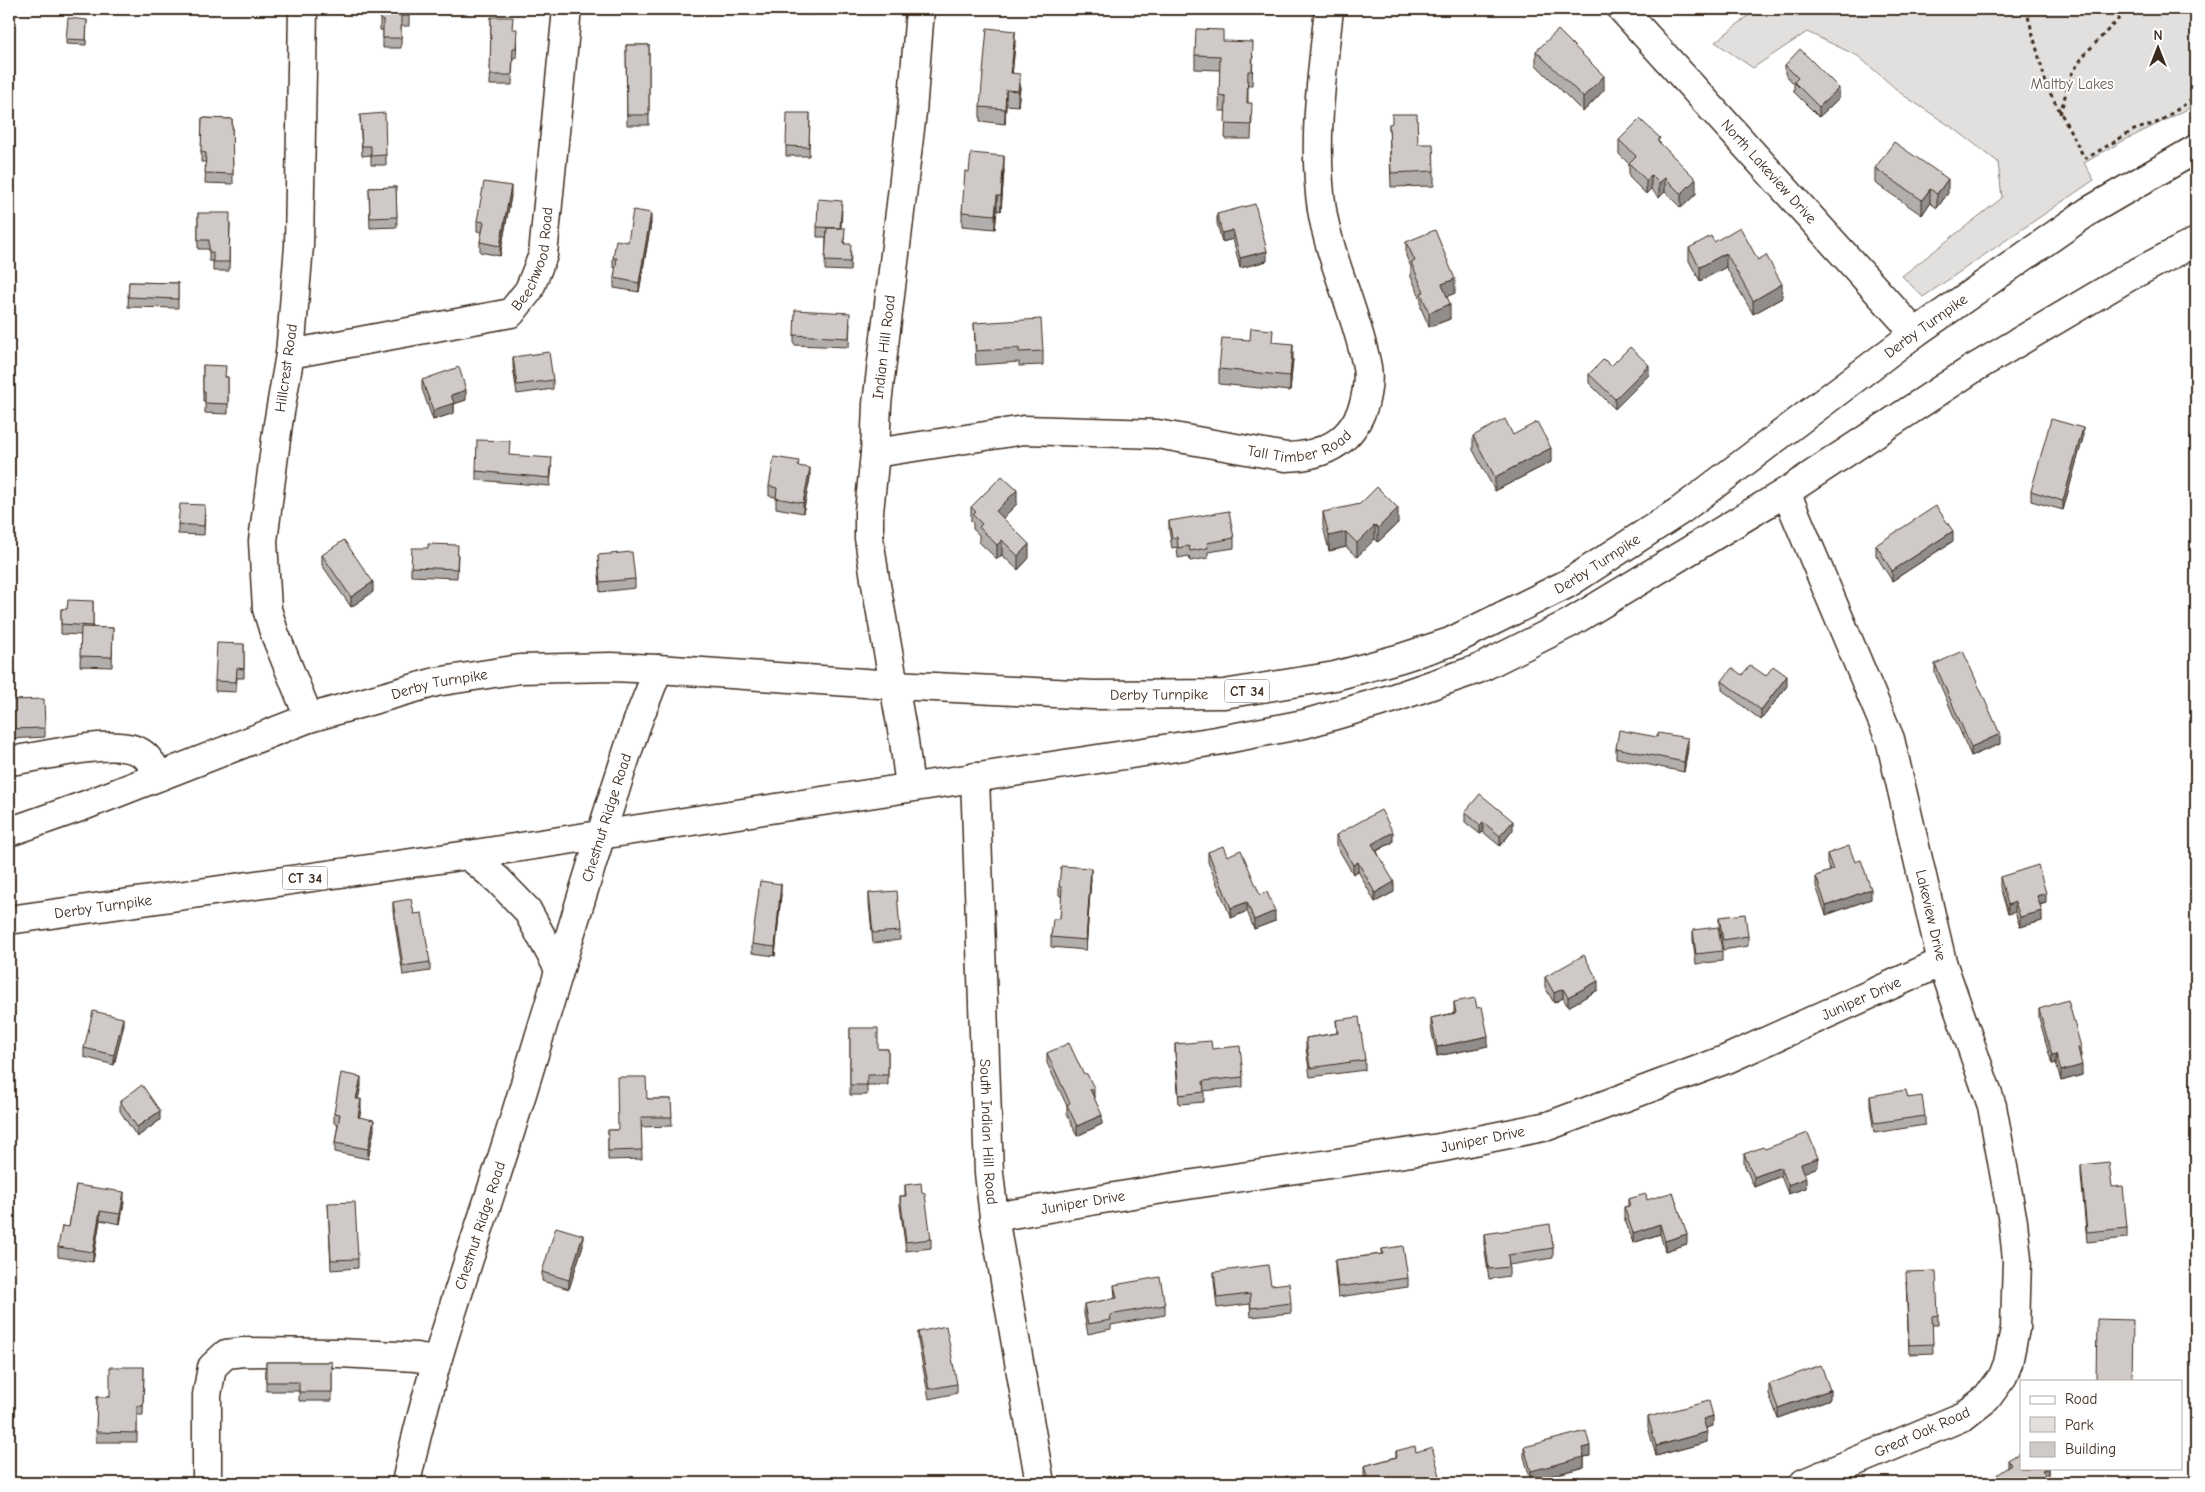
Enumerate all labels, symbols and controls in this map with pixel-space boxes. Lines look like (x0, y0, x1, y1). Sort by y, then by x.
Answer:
north arrow (2132, 22, 2182, 72)
text: N (2153, 27, 2163, 44)
park label: Maltby Lakes (2030, 75, 2114, 93)
street label: North Lakeview Drive (1717, 116, 1821, 228)
street label: Beechwood Road (507, 206, 557, 314)
street label: Derby Turnpike (1881, 290, 1971, 362)
street label: Indian Hill Road (869, 294, 899, 400)
street label: Hillcrest Road (271, 323, 301, 413)
street label: Tall Timber Road (1246, 426, 1355, 466)
street label: Derby Turnpike (1551, 530, 1644, 598)
street label: Derby Turnpike (389, 665, 489, 703)
road number: CT 34 (1224, 679, 1270, 702)
street label: Derby Turnpike (1110, 685, 1209, 704)
street label: Chestnut Ridge Road (578, 751, 635, 884)
road number: CT 34 (282, 866, 328, 890)
street label: Lakeview Drive (1912, 868, 1951, 963)
street label: Derby Turnpike (53, 891, 153, 922)
street label: Juniper Drive (1819, 973, 1904, 1024)
street label: South Indian Hill Road (976, 1058, 1002, 1206)
street label: Juniper Drive (1439, 1122, 1527, 1156)
street label: Chestnut Ridge Road (451, 1159, 509, 1292)
street label: Juniper Drive (1039, 1186, 1127, 1218)
legend (2020, 1380, 2182, 1470)
text: Road (2065, 1390, 2097, 1408)
street label: Great Oak Road (1871, 1403, 1973, 1461)
text: Park (2065, 1416, 2094, 1434)
text: Building (2065, 1440, 2116, 1458)

